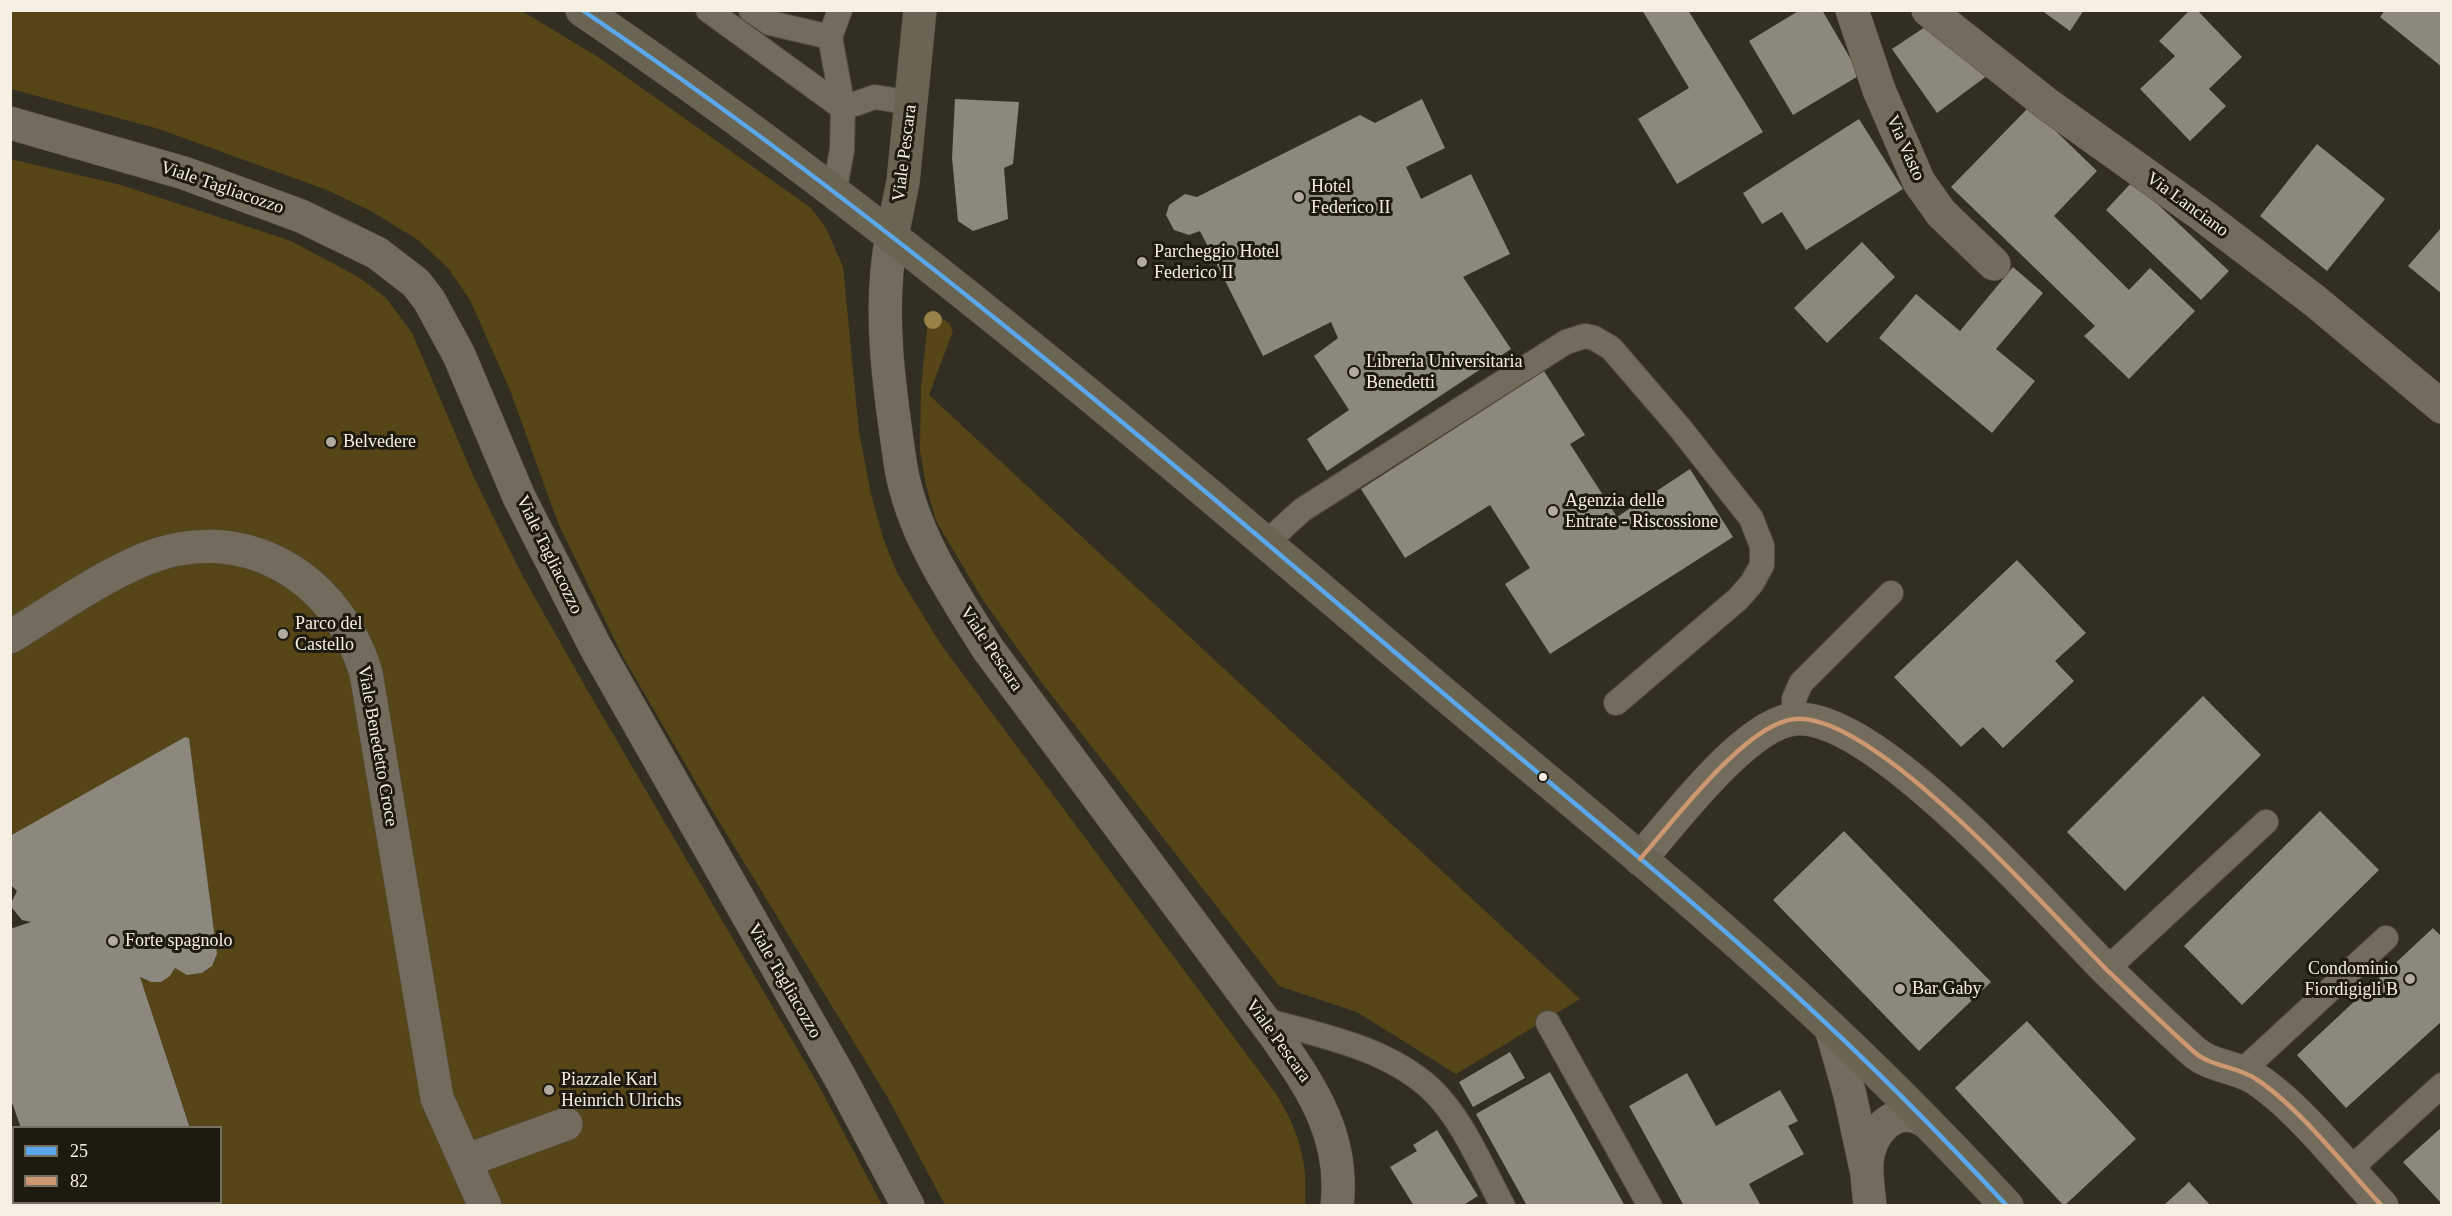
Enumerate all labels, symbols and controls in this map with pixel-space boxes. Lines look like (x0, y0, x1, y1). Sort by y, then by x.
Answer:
street label: Viale Pescara (888, 103, 922, 203)
street label: Via Vasto (1881, 112, 1929, 184)
street label: Viale Tagliacozzo (157, 157, 287, 219)
street label: Via Lanciano (2142, 168, 2232, 242)
place label: Hotel Federico II (1311, 176, 1390, 219)
marker: Hotel Federico II (1292, 190, 1306, 204)
place label: Parcheggio Hotel Federico II (1154, 241, 1279, 284)
marker: Parcheggio Hotel Federico II (1135, 255, 1149, 269)
place label: Libreria Universitaria Benedetti (1366, 351, 1522, 394)
marker: Libreria Universitaria Benedetti (1347, 365, 1361, 379)
place label: Belvedere (343, 431, 416, 453)
marker: Belvedere (324, 435, 338, 449)
place label: Agenzia delle Entrate - Riscossione (1565, 490, 1718, 532)
street label: Viale Tagliacozzo (511, 492, 587, 618)
marker: Agenzia delle Entrate - Riscossione (1546, 504, 1560, 518)
street label: Viale Pescara (955, 603, 1027, 695)
place label: Parco del Castello (295, 613, 362, 656)
marker: Parco del Castello (276, 627, 290, 641)
street label: Viale Benedetto Croce (352, 664, 402, 828)
unlabelled marker (1537, 771, 1549, 783)
street label: Viale Tagliacozzo (742, 920, 826, 1042)
place label: Forte spagnolo (125, 930, 232, 952)
marker: Forte spagnolo (106, 934, 120, 948)
place label: Condominio Fiordigigli B (2304, 958, 2398, 1000)
marker: Condominio Fiordigigli B (2403, 972, 2417, 986)
place label: Bar Gaby (1912, 978, 1981, 1000)
marker: Bar Gaby (1893, 982, 1907, 996)
street label: Viale Pescara (1241, 995, 1315, 1087)
place label: Piazzale Karl Heinrich Ulrichs (561, 1069, 681, 1112)
marker: Piazzale Karl Heinrich Ulrichs (542, 1083, 556, 1097)
legend (12, 1126, 222, 1204)
text: 25 (70, 1141, 88, 1161)
text: 82 (70, 1171, 88, 1191)

